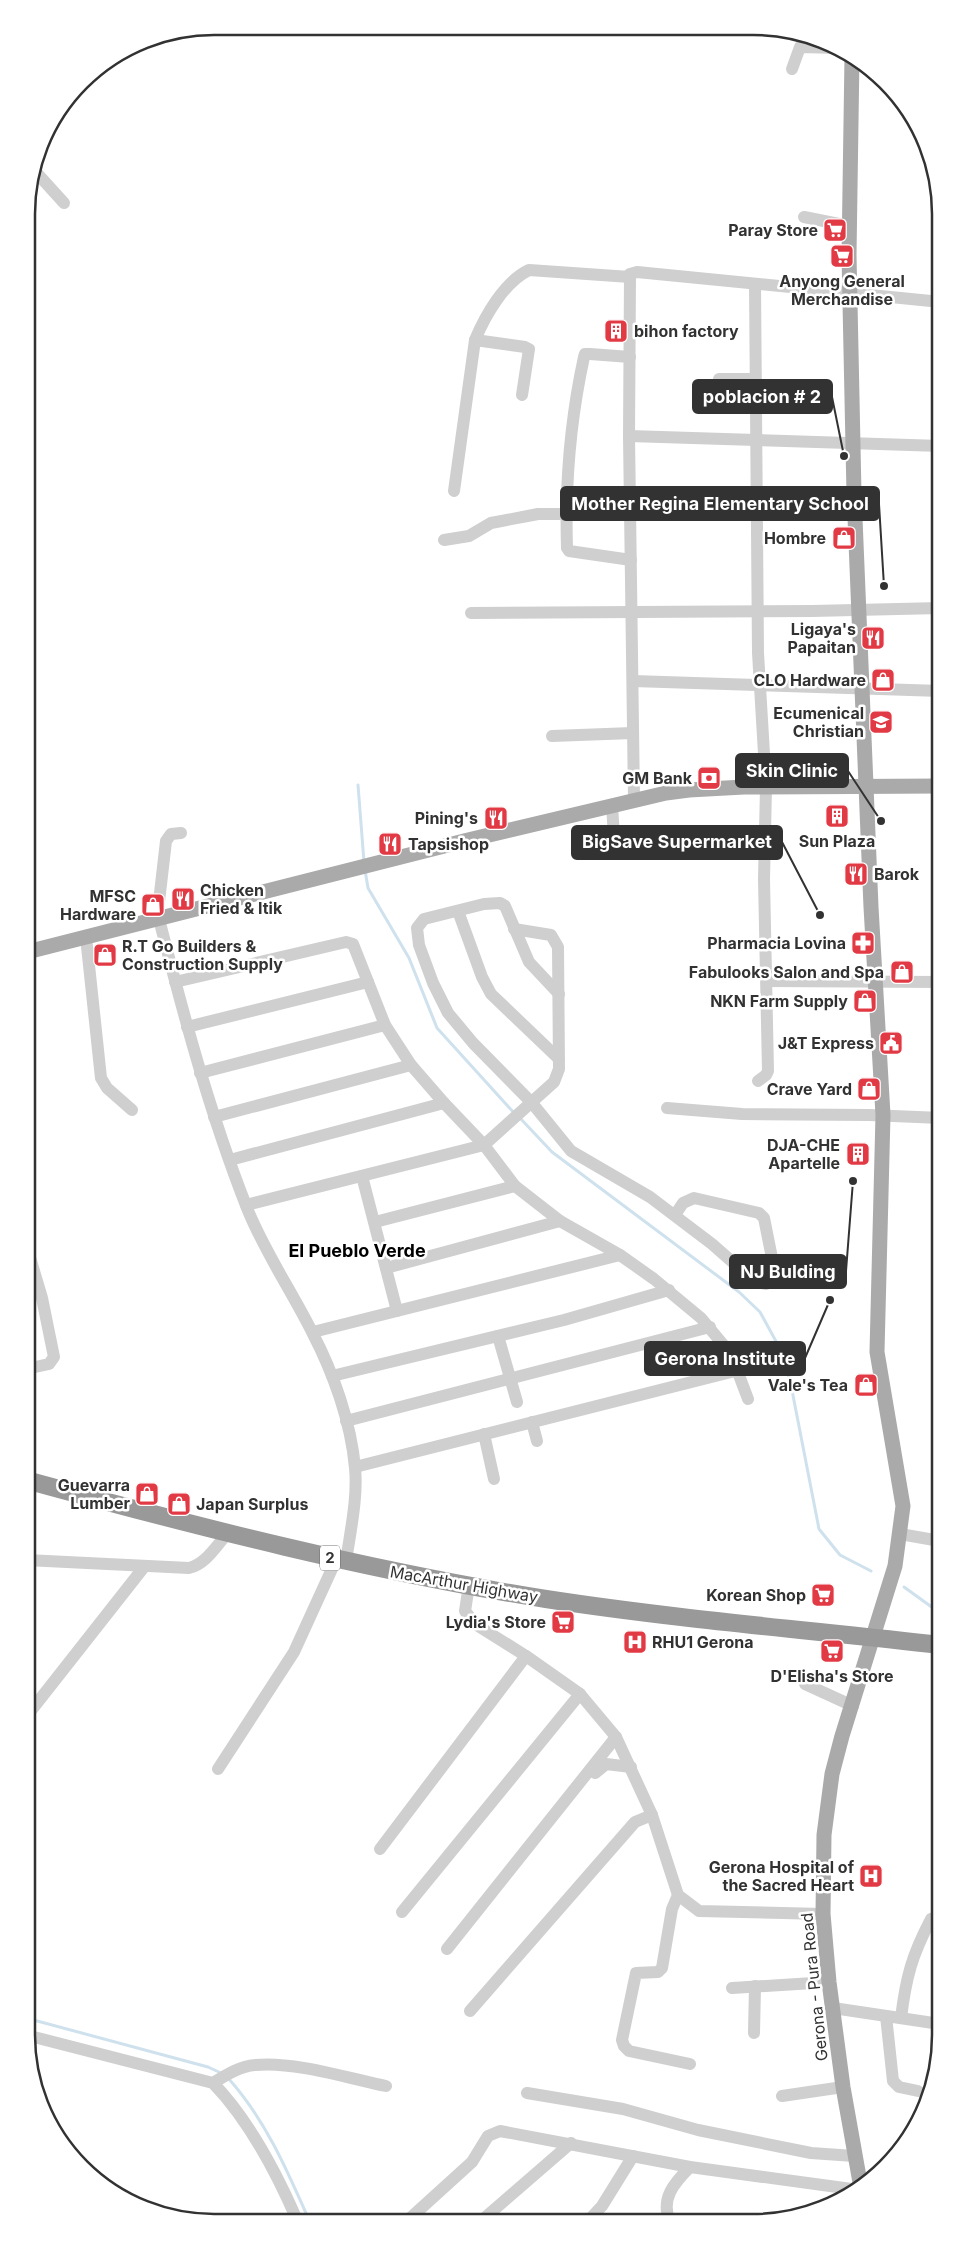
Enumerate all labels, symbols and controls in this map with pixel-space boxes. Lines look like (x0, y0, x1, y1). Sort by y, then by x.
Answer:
supermarket icon: Paray Store (822, 217, 848, 243)
place label: Paray Store (728, 220, 818, 240)
supermarket icon: Anyong General Merchandise (829, 243, 855, 269)
place label: Anyong General Merchandise (779, 271, 905, 309)
building icon: bihon factory (603, 318, 629, 344)
place label: bihon factory (634, 321, 739, 341)
callout: poblacion # 2 (693, 380, 832, 413)
text: poblacion # 2 (703, 386, 821, 407)
callout: Mother Regina Elementary School (561, 487, 879, 520)
text: Mother Regina Elementary School (571, 493, 869, 514)
shop icon: Hombre (831, 525, 857, 551)
place label: Hombre (764, 528, 826, 548)
place label: Ligaya's Papaitan (787, 619, 856, 657)
restaurant icon: Ligaya's Papaitan (860, 625, 886, 651)
shop icon: CLO Hardware (870, 667, 896, 693)
place label: CLO Hardware (753, 670, 866, 690)
place label: Ecumenical Christian (773, 703, 864, 741)
school or university icon: Ecumenical Christian (868, 709, 894, 735)
callout: Skin Clinic (736, 754, 848, 787)
text: Skin Clinic (746, 760, 838, 781)
bank icon: GM Bank (696, 765, 722, 791)
place label: GM Bank (622, 768, 693, 788)
building icon: Sun Plaza (824, 803, 850, 829)
restaurant icon: Pining's (483, 805, 509, 831)
place label: Pining's (415, 808, 478, 828)
callout: BigSave Supermarket (572, 826, 782, 859)
restaurant icon: Tapsishop (377, 831, 403, 857)
text: BigSave Supermarket (582, 831, 772, 852)
place label: Sun Plaza (799, 831, 875, 851)
place label: Tapsishop (408, 834, 489, 854)
restaurant icon: Barok (843, 861, 869, 887)
place label: Barok (874, 864, 920, 884)
place label: Chicken Fried & Itik (200, 880, 283, 918)
place label: MFSC Hardware (60, 886, 136, 924)
restaurant icon: Chicken Fried & Itik (170, 886, 196, 912)
shop icon: MFSC Hardware (140, 892, 166, 918)
pharmacy icon: Pharmacia Lovina (850, 930, 876, 956)
place label: Pharmacia Lovina (707, 933, 846, 953)
place label: R.T Go Builders & Construction Supply (122, 936, 283, 974)
shop icon: R.T Go Builders & Construction Supply (92, 942, 118, 968)
shop icon: Fabulooks Salon and Spa (889, 959, 915, 985)
place label: Fabulooks Salon and Spa (689, 962, 884, 982)
shop icon: NKN Farm Supply (852, 988, 878, 1014)
place label: NKN Farm Supply (710, 991, 848, 1011)
public building icon: J&T Express (878, 1030, 904, 1056)
place label: J&T Express (778, 1033, 874, 1053)
shop icon: Crave Yard (856, 1076, 882, 1102)
place label: Crave Yard (767, 1079, 852, 1099)
place label: DJA-CHE Apartelle (767, 1135, 840, 1173)
building icon: DJA-CHE Apartelle (845, 1141, 871, 1167)
district label: El Pueblo Verde (288, 1240, 426, 1261)
callout: NJ Bulding (730, 1255, 846, 1288)
text: NJ Bulding (740, 1261, 836, 1282)
callout: Gerona Institute (645, 1342, 805, 1375)
text: Gerona Institute (655, 1348, 796, 1369)
shop icon: Vale's Tea (853, 1372, 879, 1398)
place label: Vale's Tea (768, 1375, 848, 1395)
place label: Guevarra Lumber (58, 1475, 130, 1513)
shop icon: Guevarra Lumber (134, 1481, 160, 1507)
shop icon: Japan Surplus (166, 1491, 192, 1517)
place label: Japan Surplus (196, 1494, 308, 1514)
road number: 2 (320, 1546, 340, 1570)
street label: MacArthur Highway (388, 1561, 540, 1607)
supermarket icon: Korean Shop (810, 1582, 836, 1608)
place label: Korean Shop (706, 1585, 806, 1605)
supermarket icon: Lydia's Store (550, 1609, 576, 1635)
place label: Lydia's Store (446, 1612, 546, 1632)
hospital icon: RHU1 Gerona (622, 1629, 648, 1655)
place label: RHU1 Gerona (652, 1632, 754, 1652)
supermarket icon: D'Elisha's Store (819, 1638, 845, 1664)
place label: D'Elisha's Store (771, 1666, 893, 1686)
place label: Gerona Hospital of the Sacred Heart (709, 1857, 855, 1895)
hospital icon: Gerona Hospital of the Sacred Heart (858, 1863, 884, 1889)
street label: Gerona - Pura Road (796, 1912, 832, 2062)

